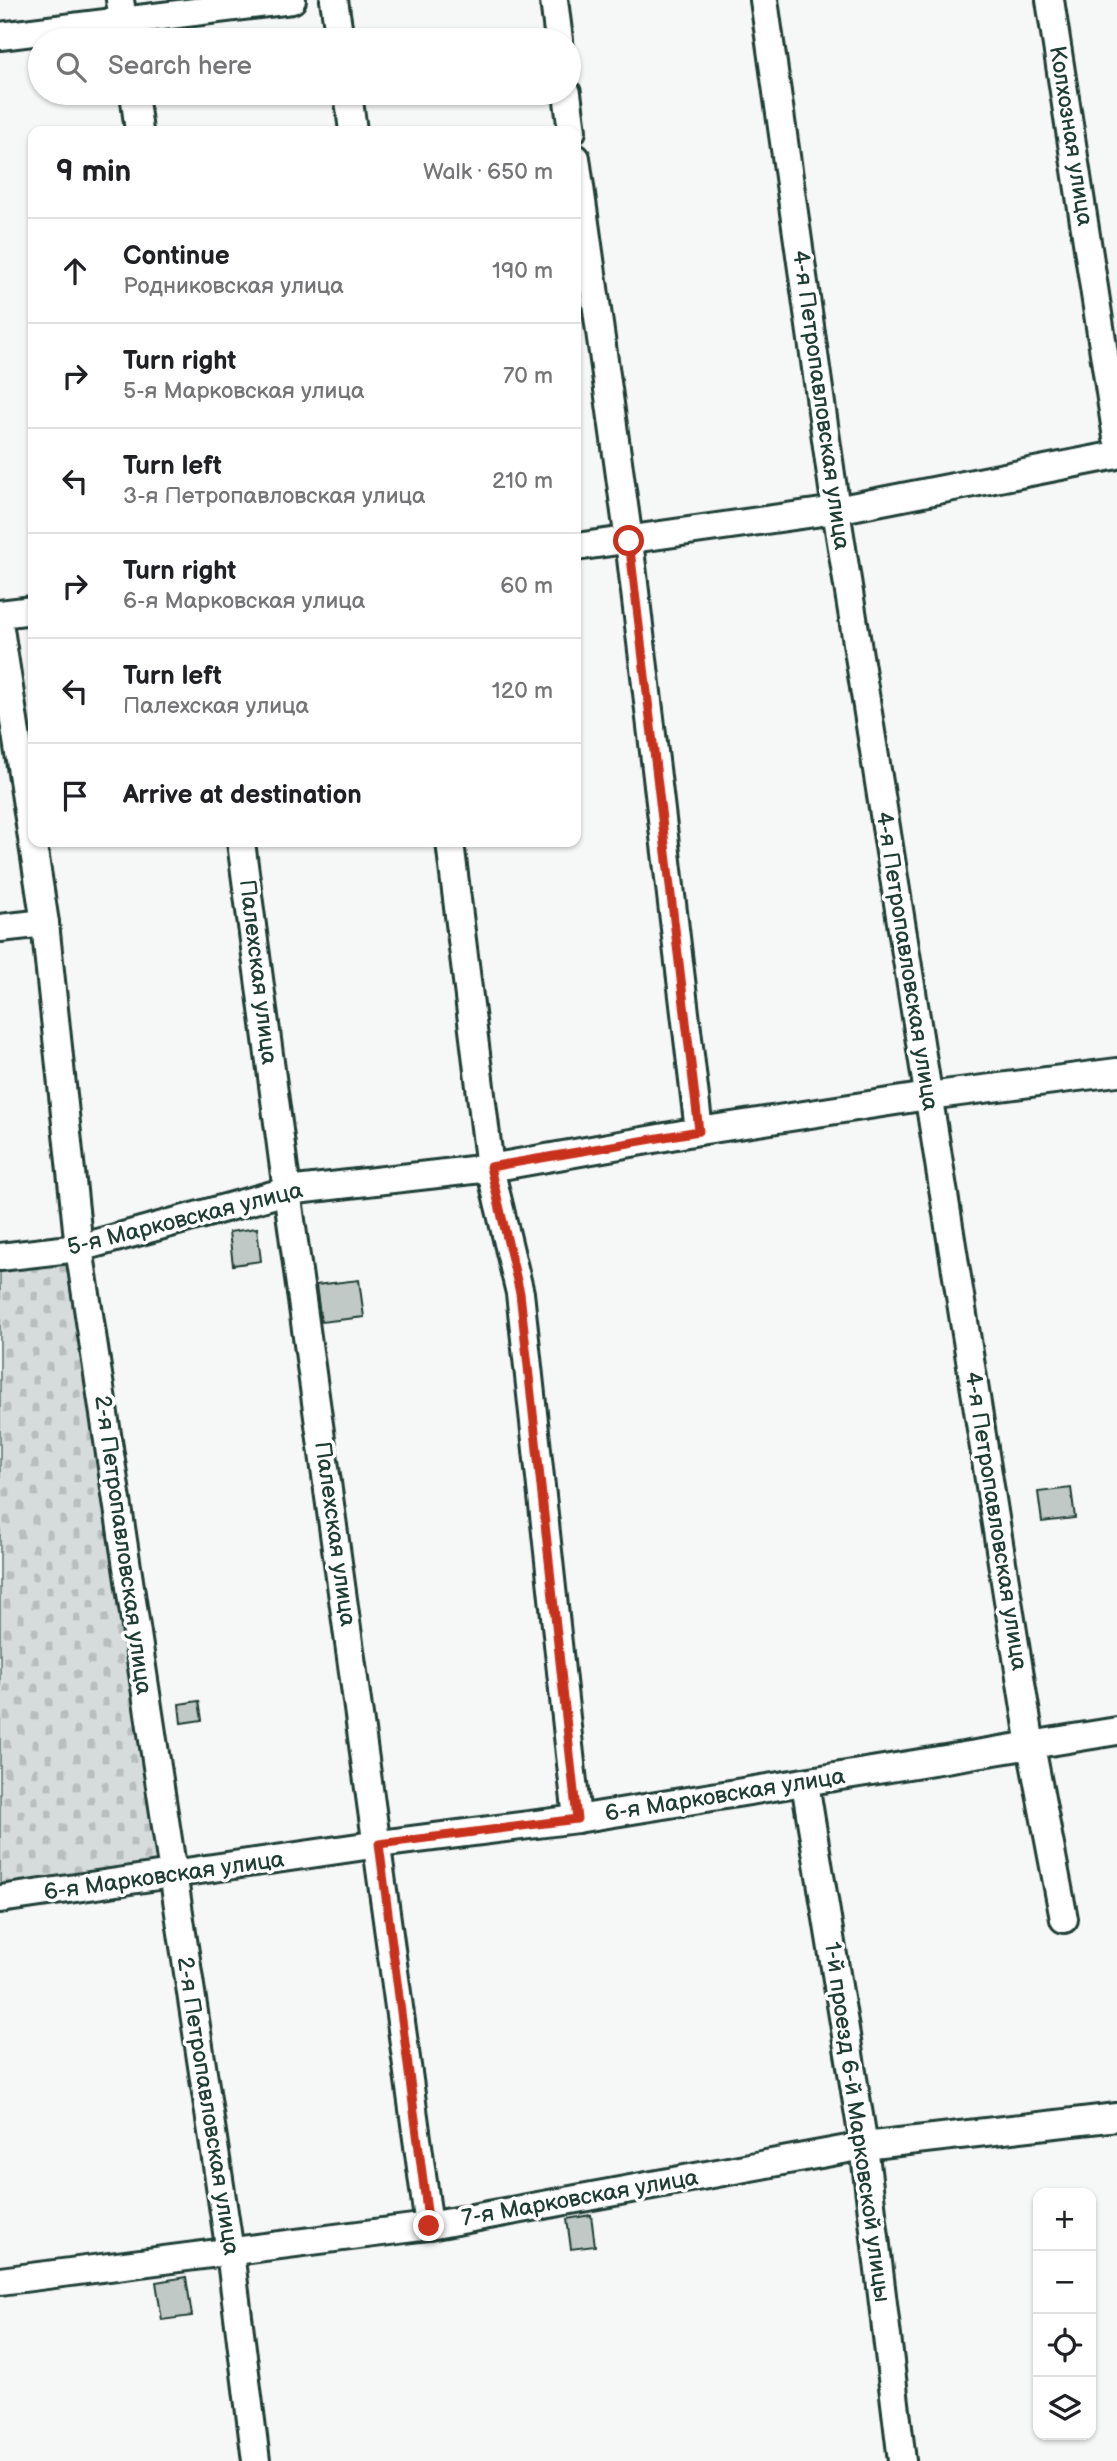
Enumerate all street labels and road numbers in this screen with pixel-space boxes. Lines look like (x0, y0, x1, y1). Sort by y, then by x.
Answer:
street label: Колхозная улица (1043, 44, 1099, 228)
street label: 4-я Петропавловская улица (786, 248, 856, 552)
street label: 4-я Петропавловская улица (870, 809, 945, 1113)
street label: Палехская улица (233, 878, 283, 1067)
street label: 5-я Марковская улица (64, 1176, 306, 1262)
street label: 4-я Петропавловская улица (959, 1369, 1034, 1673)
street label: 2-я Петропавловская улица (88, 1393, 158, 1697)
street label: Палехская улица (308, 1440, 362, 1629)
street label: 6-я Марковская улица (603, 1762, 847, 1828)
street label: 6-я Марковская улица (42, 1845, 286, 1907)
street label: 1-й проезд 6-й Марковской улицы (818, 1940, 896, 2304)
street label: 2-я Петропавловская улица (171, 1955, 246, 2258)
street label: 7-я Марковская улица (460, 2163, 701, 2233)

